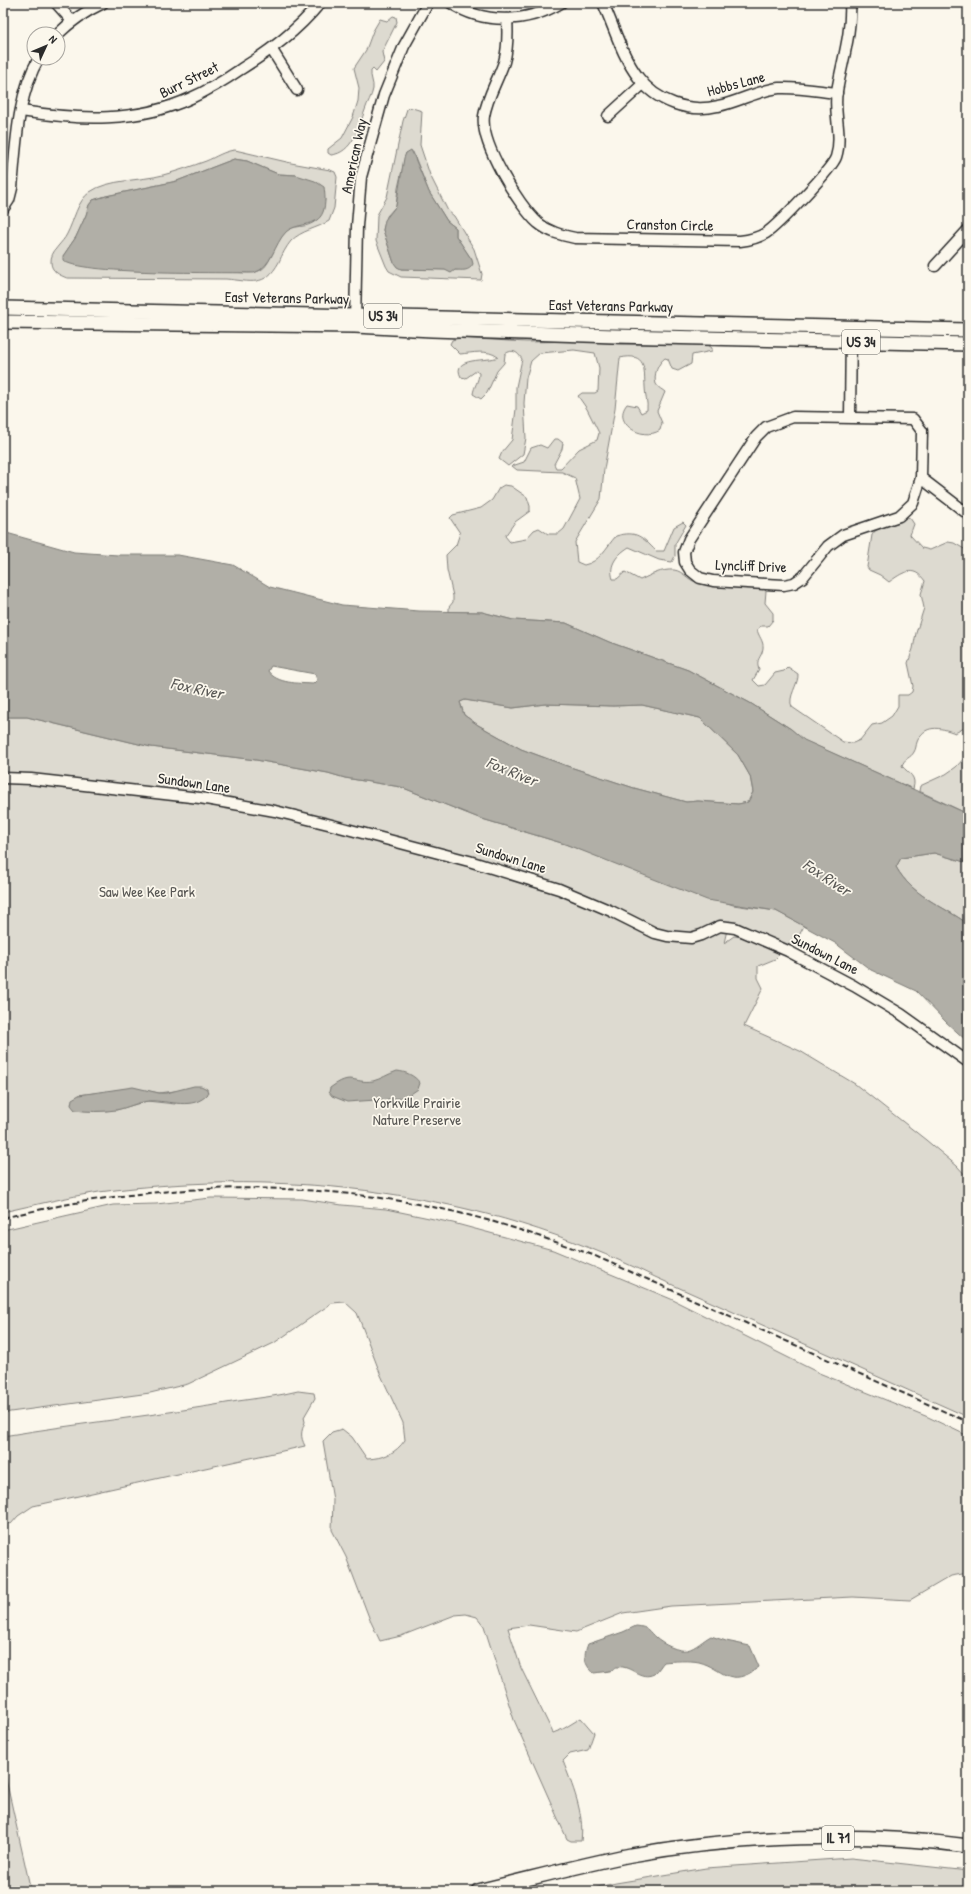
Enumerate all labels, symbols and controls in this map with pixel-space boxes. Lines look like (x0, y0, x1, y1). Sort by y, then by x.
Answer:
north arrow (26, 26, 66, 66)
text: N (46, 32, 60, 46)
street label: Burr Street (156, 56, 223, 103)
street label: Hobbs Lane (705, 66, 767, 101)
street label: American Way (335, 117, 372, 195)
street label: Cranston Circle (626, 213, 714, 236)
street label: East Veterans Parkway (225, 286, 349, 309)
street label: East Veterans Parkway (549, 294, 673, 317)
road number: US 34 (364, 304, 402, 328)
road number: US 34 (842, 330, 880, 354)
street label: Lyncliff Drive (715, 554, 787, 577)
water label: Fox River (169, 672, 227, 705)
water label: Fox River (483, 751, 542, 792)
street label: Sundown Lane (156, 767, 232, 798)
street label: Sundown Lane (473, 837, 549, 878)
water label: Fox River (799, 853, 857, 902)
park label: Saw Wee Kee Park (99, 881, 195, 902)
street label: Sundown Lane (788, 928, 863, 979)
park label: Yorkville Prairie Nature Preserve (373, 1092, 461, 1130)
road number: IL 71 (822, 1826, 854, 1850)

